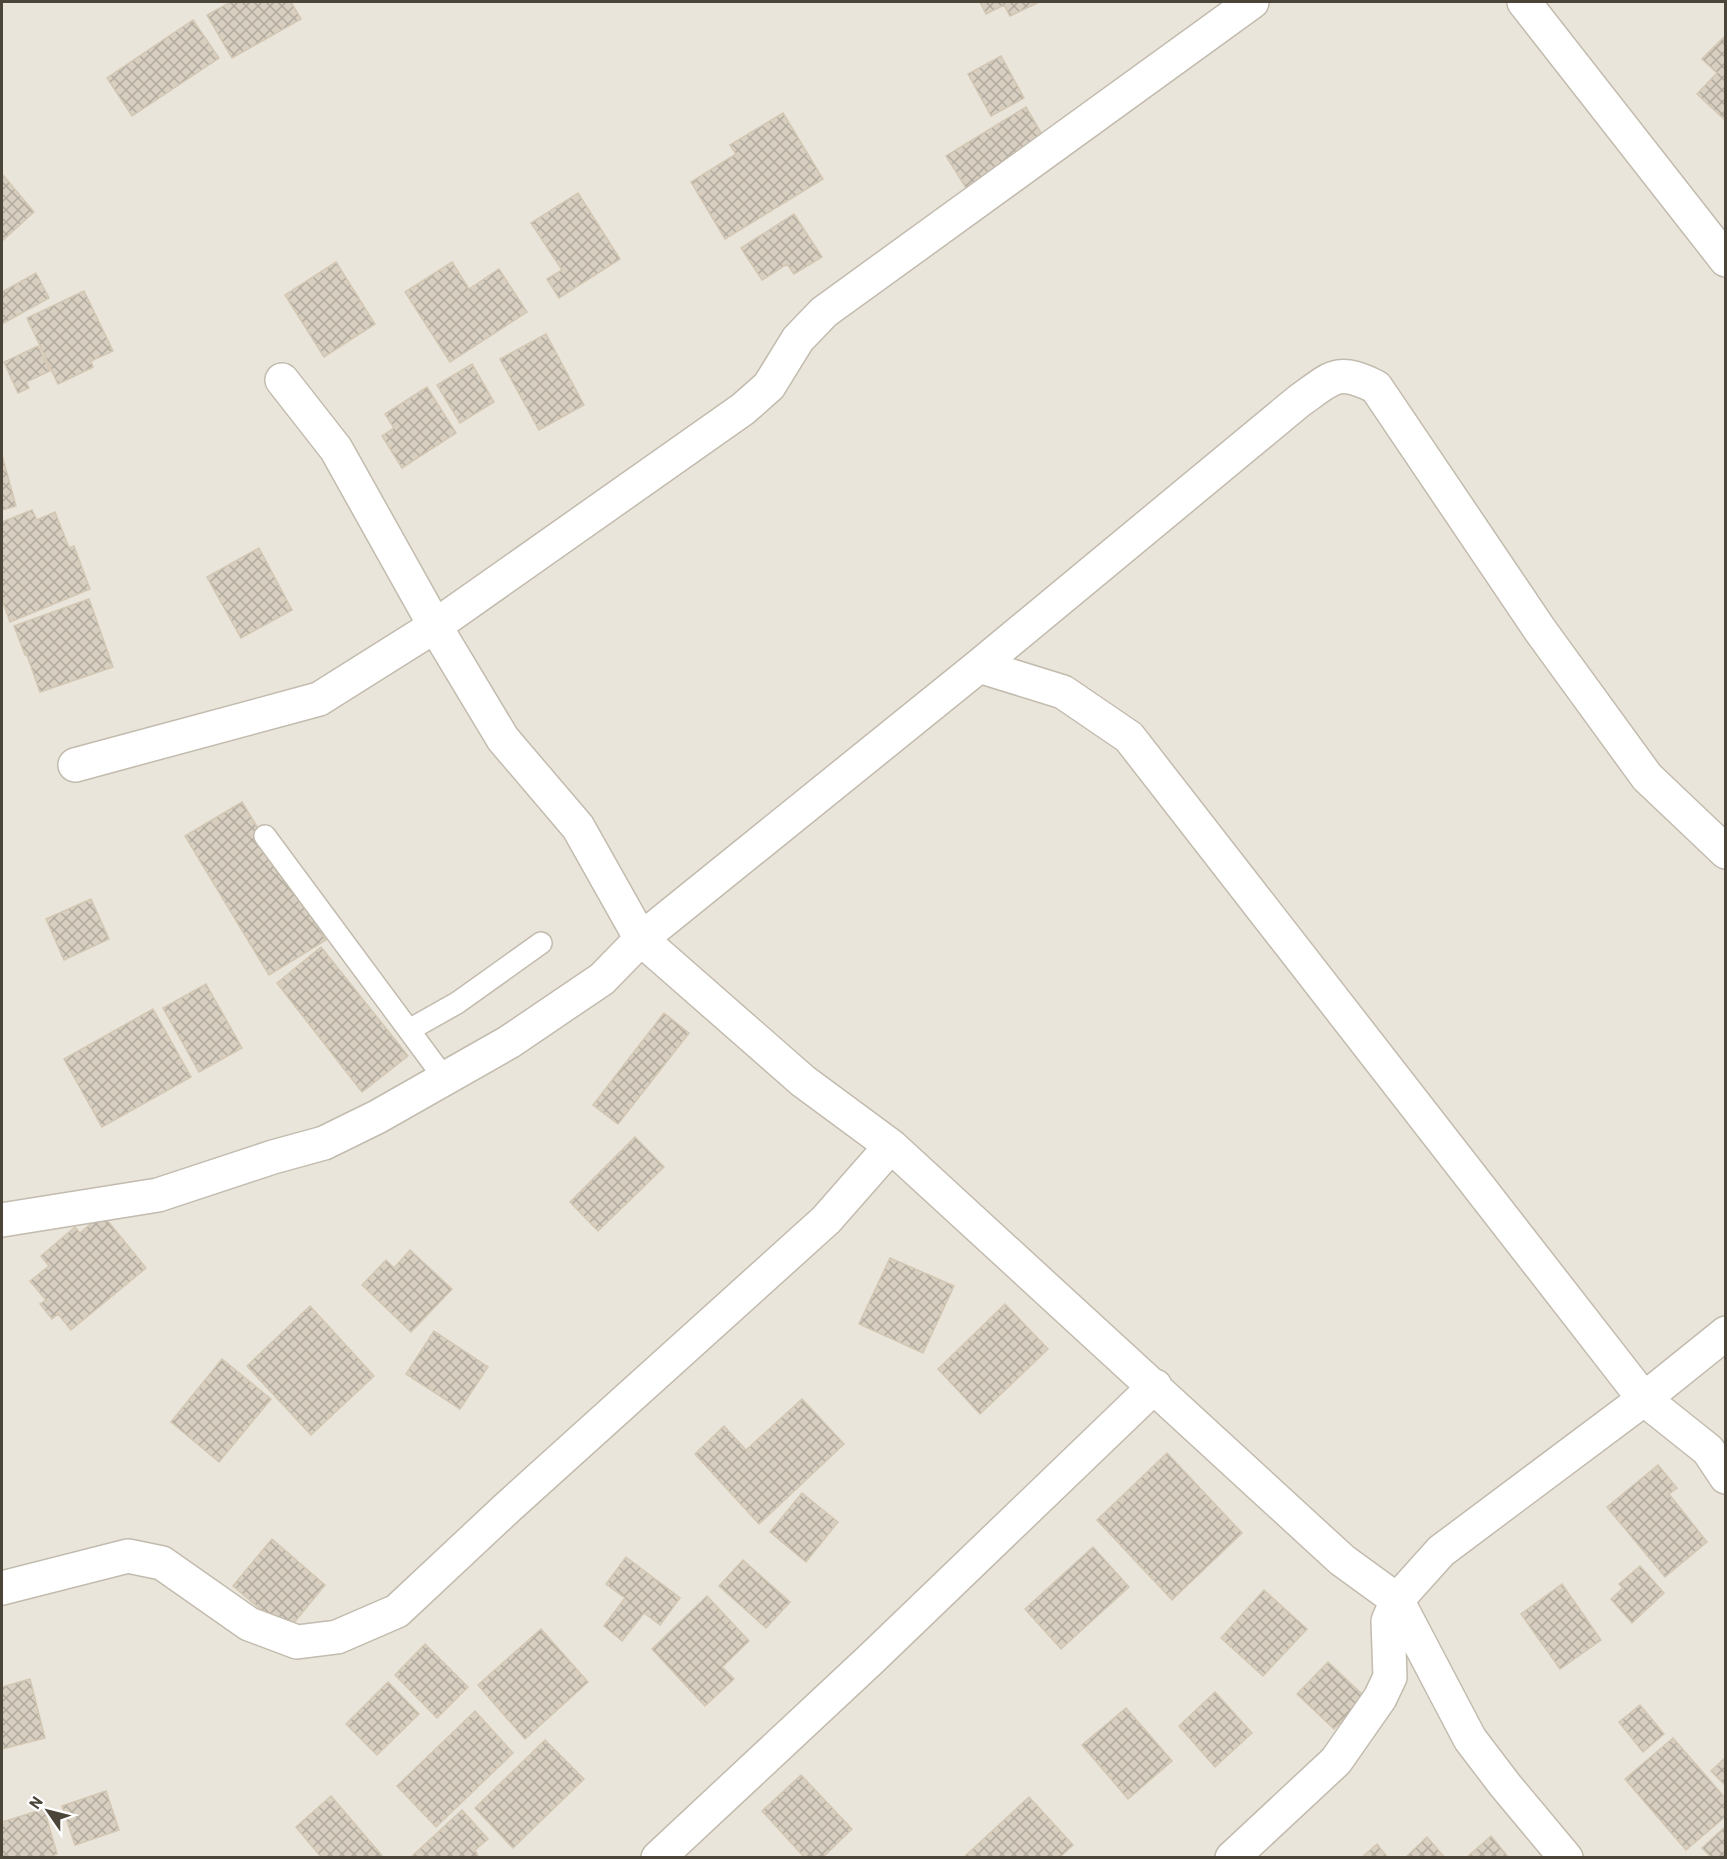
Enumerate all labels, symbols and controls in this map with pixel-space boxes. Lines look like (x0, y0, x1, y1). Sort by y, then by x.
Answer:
north arrow (18, 1781, 78, 1841)
text: N (24, 1792, 46, 1812)

